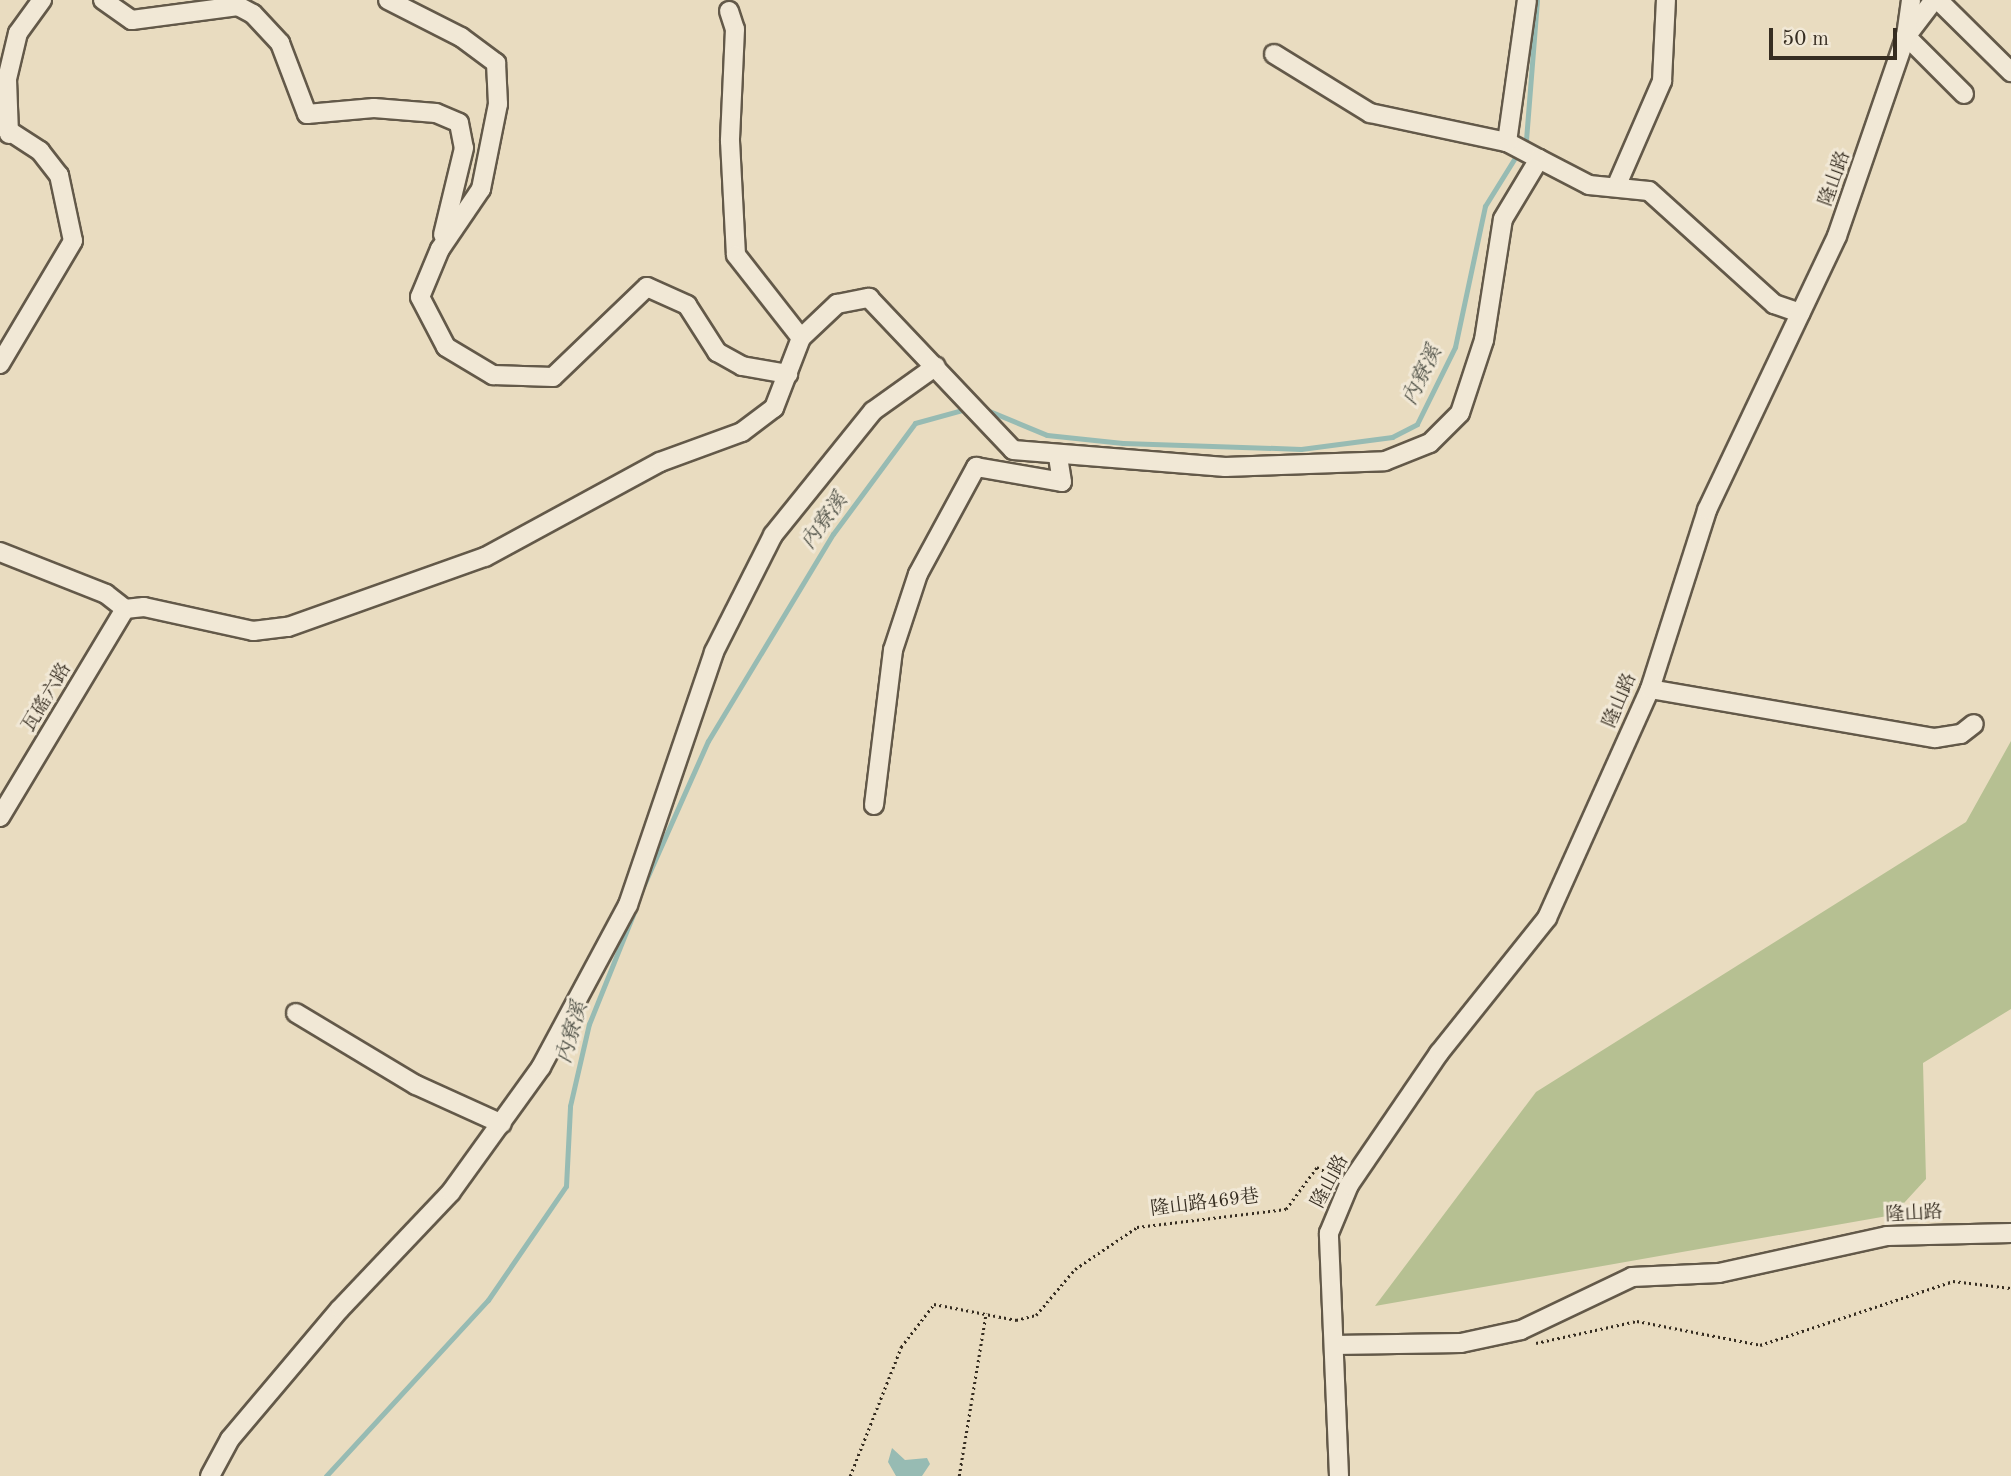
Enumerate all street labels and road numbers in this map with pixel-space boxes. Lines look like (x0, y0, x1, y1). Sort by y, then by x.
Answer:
street label: 隆山路 (1816, 148, 1856, 210)
street label: 瓦磘六路 (19, 660, 77, 736)
street label: 隆山路 (1599, 670, 1643, 732)
street label: 隆山路 (1308, 1151, 1354, 1213)
street label: 隆山路469巷 (1149, 1186, 1261, 1222)
street label: 隆山路 (1885, 1202, 1943, 1228)

